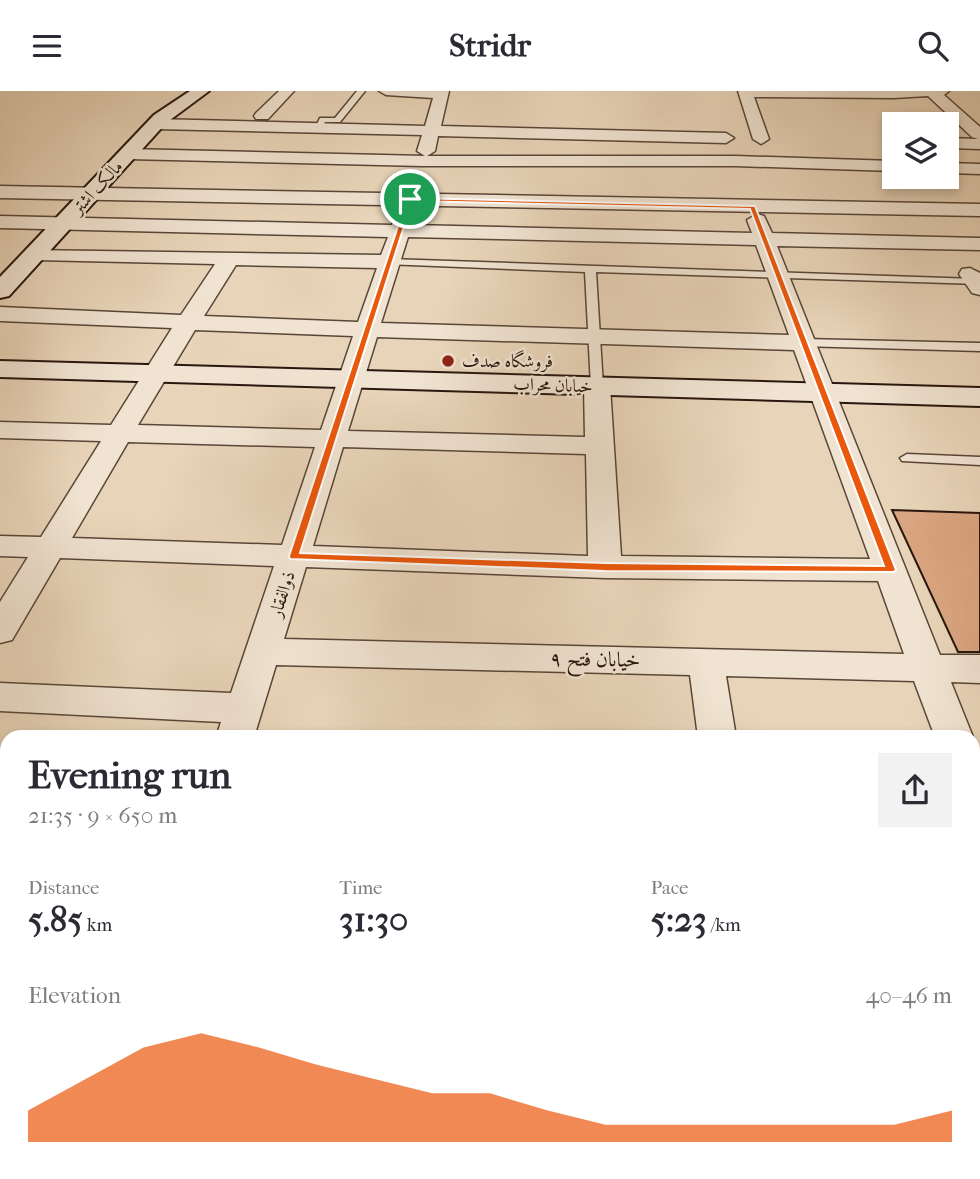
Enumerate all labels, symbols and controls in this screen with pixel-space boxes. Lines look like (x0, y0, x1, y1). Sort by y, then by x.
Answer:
icon: menu (28, 27, 66, 65)
text: Stridr (449, 27, 531, 64)
icon: search (914, 27, 952, 65)
map controls (882, 112, 959, 189)
button: layers (882, 112, 959, 189)
street label: مالک اشتر (66, 156, 128, 220)
pin (380, 169, 440, 229)
icon: arrive (391, 180, 429, 218)
place label: فروشگاه صدف (462, 349, 553, 373)
marker: فروشگاه صدف (440, 353, 456, 369)
street label: خیابان محراب (513, 374, 593, 398)
street label: ذوالفقار (265, 568, 300, 622)
street label: خیابان فتح ۹ (549, 646, 640, 679)
text: Evening run (28, 753, 231, 798)
button: share (878, 753, 952, 827)
text: 21:35 · 9 × 650 m (28, 802, 177, 829)
text: Distance (28, 877, 99, 899)
text: Time (339, 877, 383, 899)
text: Pace (651, 877, 689, 899)
text: 5.85 (28, 899, 83, 940)
text: 31:30 (339, 899, 408, 940)
text: 5:23 (651, 899, 707, 940)
text: km (83, 914, 112, 936)
text: /km (707, 914, 741, 936)
text: Elevation (28, 982, 121, 1009)
text: 40–46 m (866, 982, 952, 1009)

